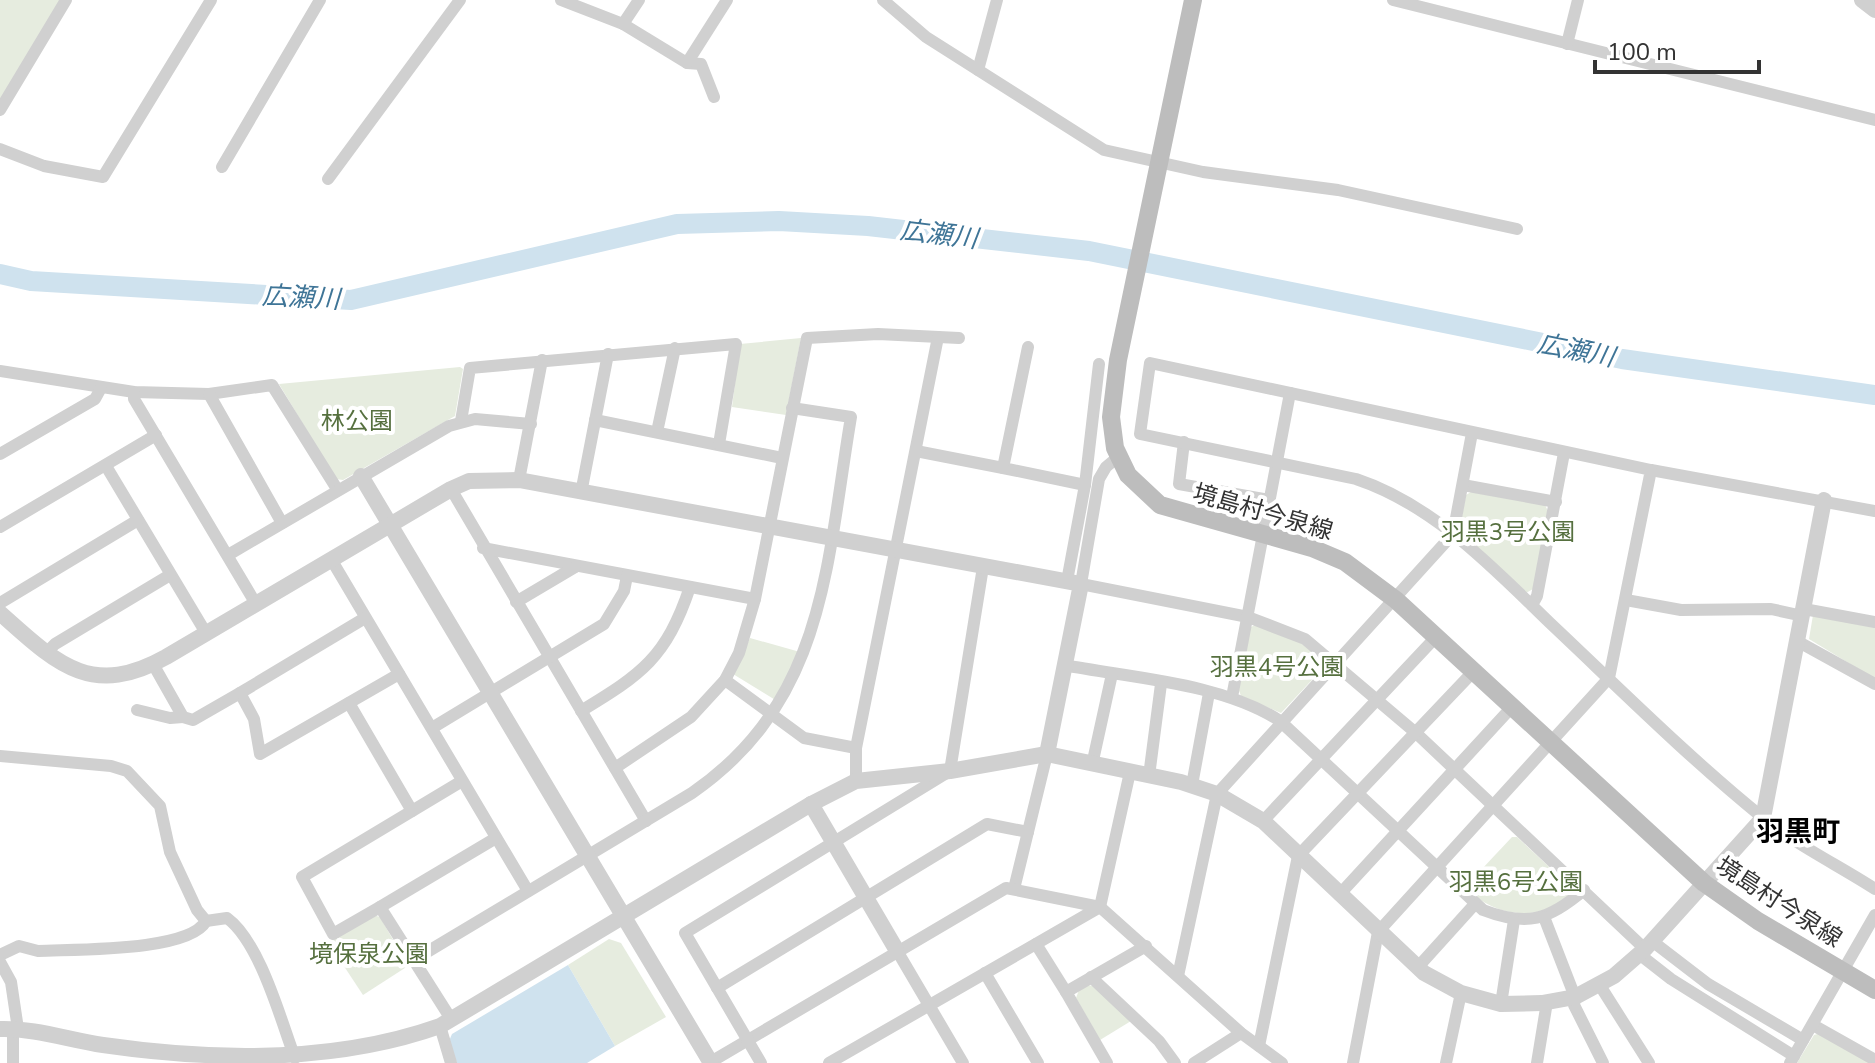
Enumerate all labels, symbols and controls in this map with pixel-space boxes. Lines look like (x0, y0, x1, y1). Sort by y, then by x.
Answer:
scale bar (1595, 24, 1759, 74)
text: 100 m (1607, 36, 1677, 68)
water label: 広瀬川 (898, 212, 983, 257)
water label: 広瀬川 (261, 278, 344, 317)
water label: 広瀬川 (1534, 326, 1620, 376)
park label: 林公園 (321, 405, 393, 437)
street label: 境島村今泉線 (1189, 477, 1337, 547)
park label: 羽黒3号公園 (1441, 516, 1575, 548)
park label: 羽黒4号公園 (1210, 651, 1344, 683)
district label: 羽黒町 (1756, 813, 1840, 851)
street label: 境島村今泉線 (1710, 849, 1848, 955)
park label: 羽黒6号公園 (1449, 866, 1583, 898)
park label: 境保泉公園 (309, 938, 429, 970)

